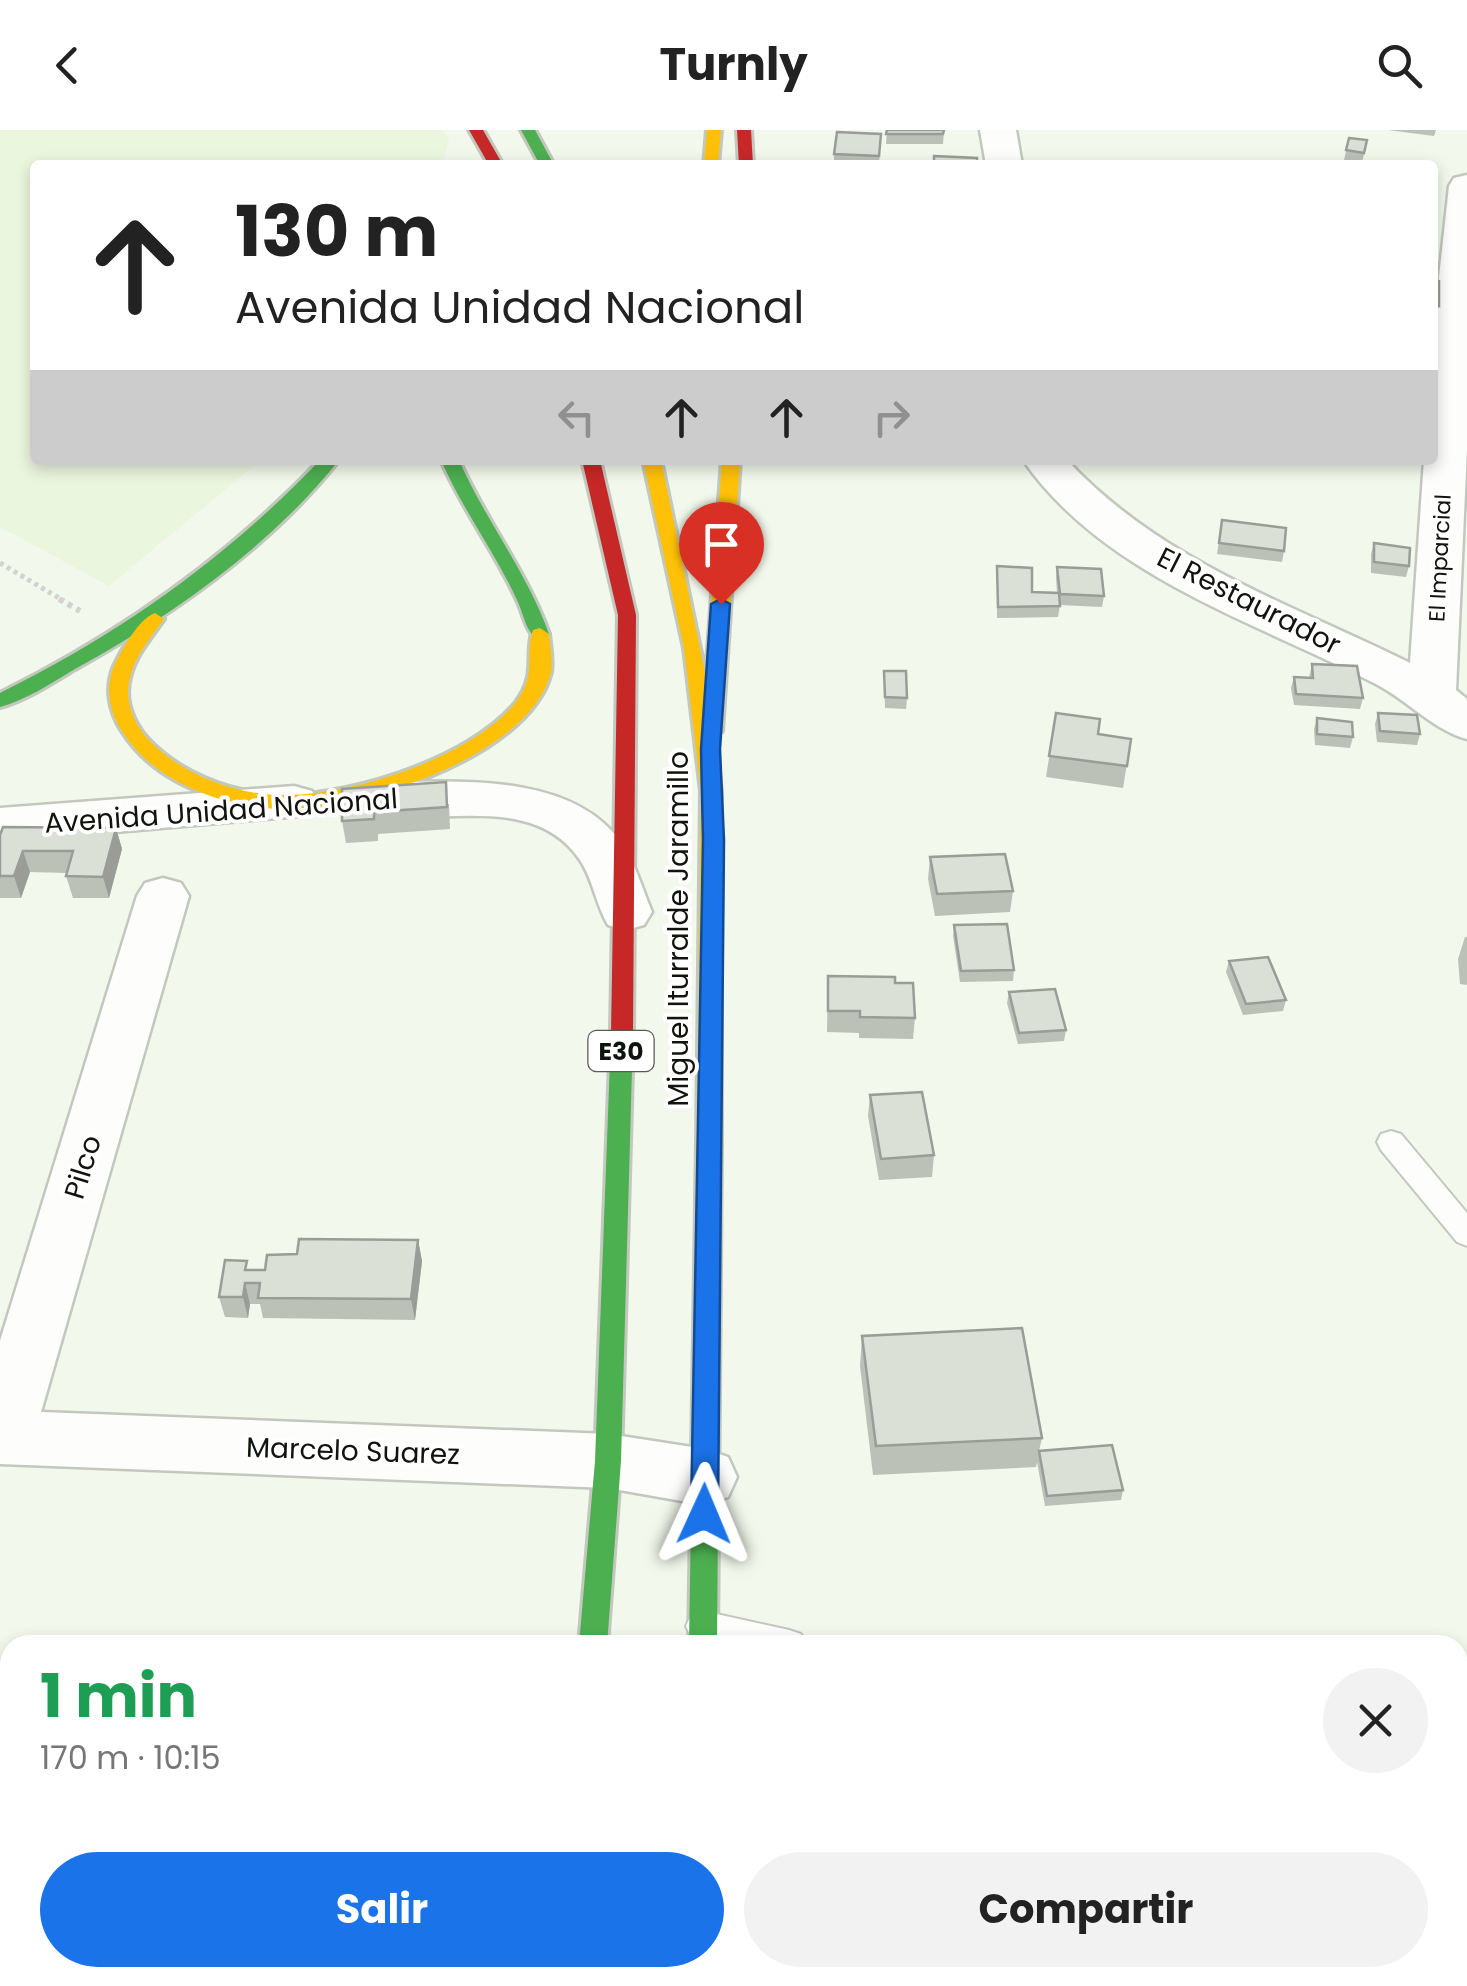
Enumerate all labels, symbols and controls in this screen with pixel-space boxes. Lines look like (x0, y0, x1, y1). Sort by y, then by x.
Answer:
text: Turnly (659, 33, 808, 96)
icon: back (40, 38, 95, 93)
icon: search (1372, 38, 1427, 93)
text: 130 m (235, 182, 438, 281)
icon: ahead (70, 200, 200, 330)
text: Avenida Unidad Nacional (235, 276, 804, 339)
icon: left (549, 390, 604, 445)
icon: ahead (654, 390, 709, 445)
icon: ahead (759, 390, 814, 445)
icon: right (864, 390, 919, 445)
street label: El Imparcial (1421, 493, 1459, 623)
pin (679, 502, 764, 605)
icon: arrive (694, 517, 749, 572)
street label: El Restaurador (1150, 538, 1348, 664)
street label: Miguel Iturralde Jaramillo (659, 751, 698, 1107)
street label: Avenida Unidad Nacional (43, 779, 399, 843)
road number: E30 (588, 1031, 654, 1071)
street label: Pilco (55, 1130, 111, 1204)
street label: Marcelo Suarez (245, 1428, 461, 1474)
position arrow (652, 1462, 756, 1566)
text: 1 min (40, 1654, 197, 1738)
button: close (1323, 1668, 1428, 1773)
text: 170 m · 10:15 (40, 1735, 221, 1780)
button: Salir (40, 1852, 724, 1967)
button: Compartir (744, 1852, 1428, 1967)

